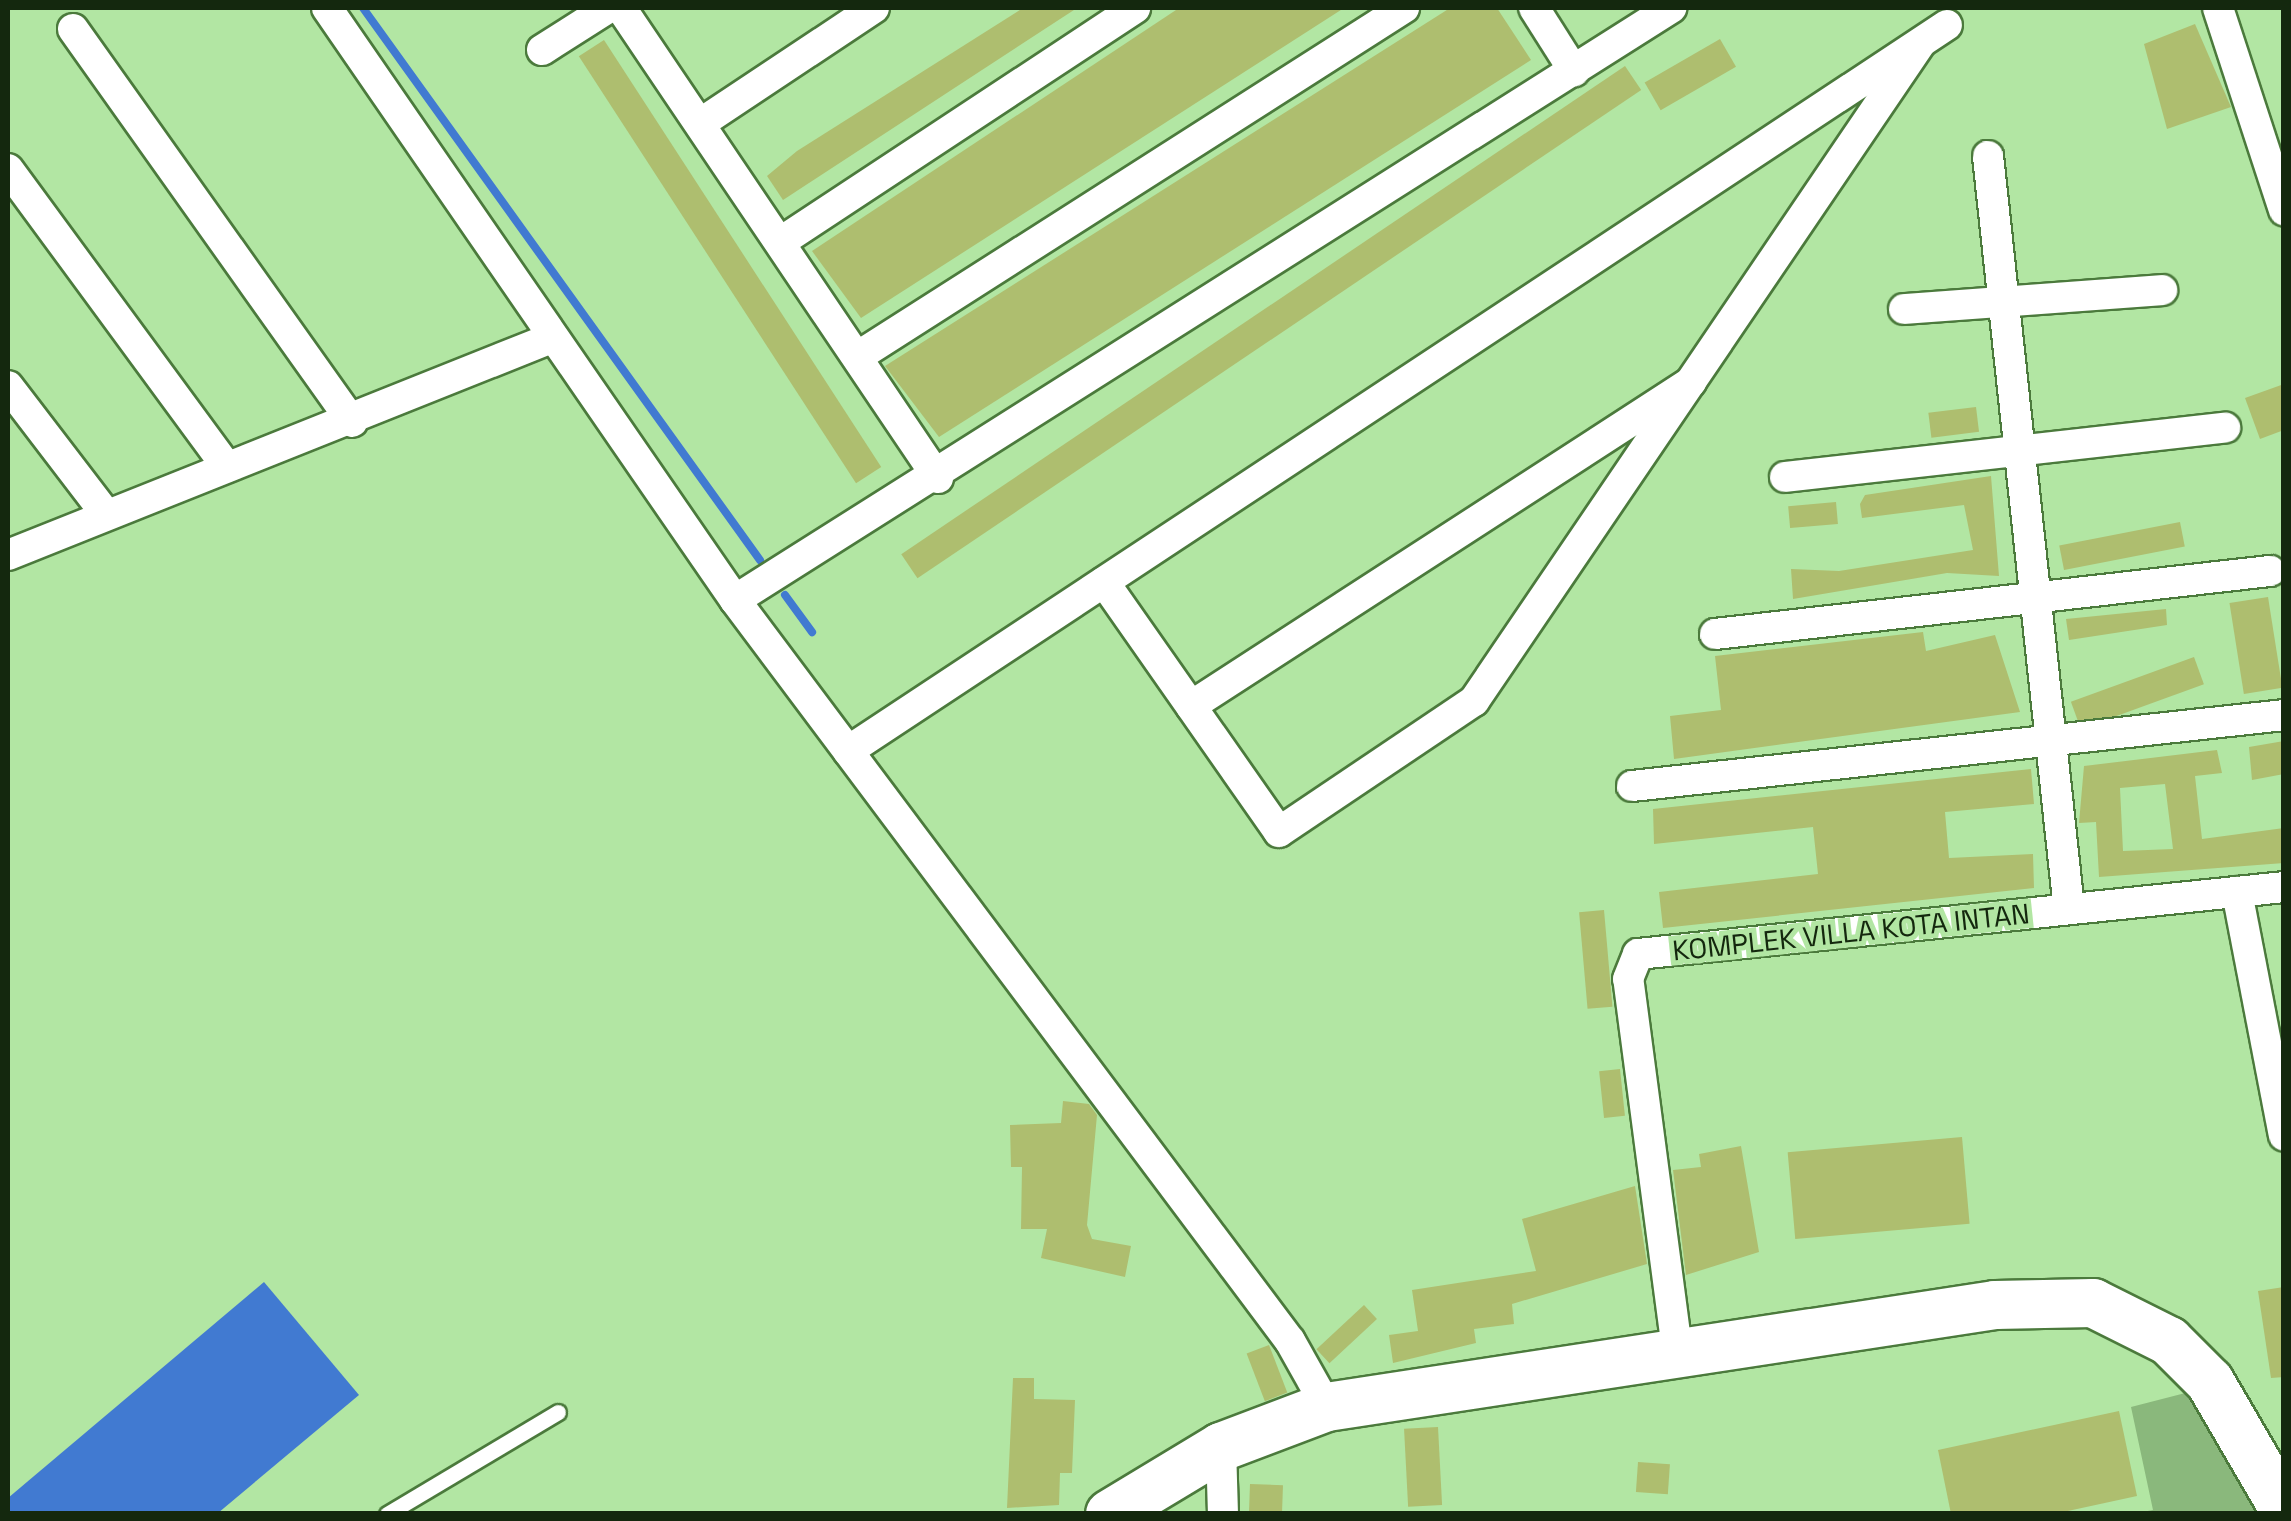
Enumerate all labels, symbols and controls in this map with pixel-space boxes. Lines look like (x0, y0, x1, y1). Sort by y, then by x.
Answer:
street label: KOMPLEK VILLA KOTA INTAN (1670, 896, 2032, 968)

